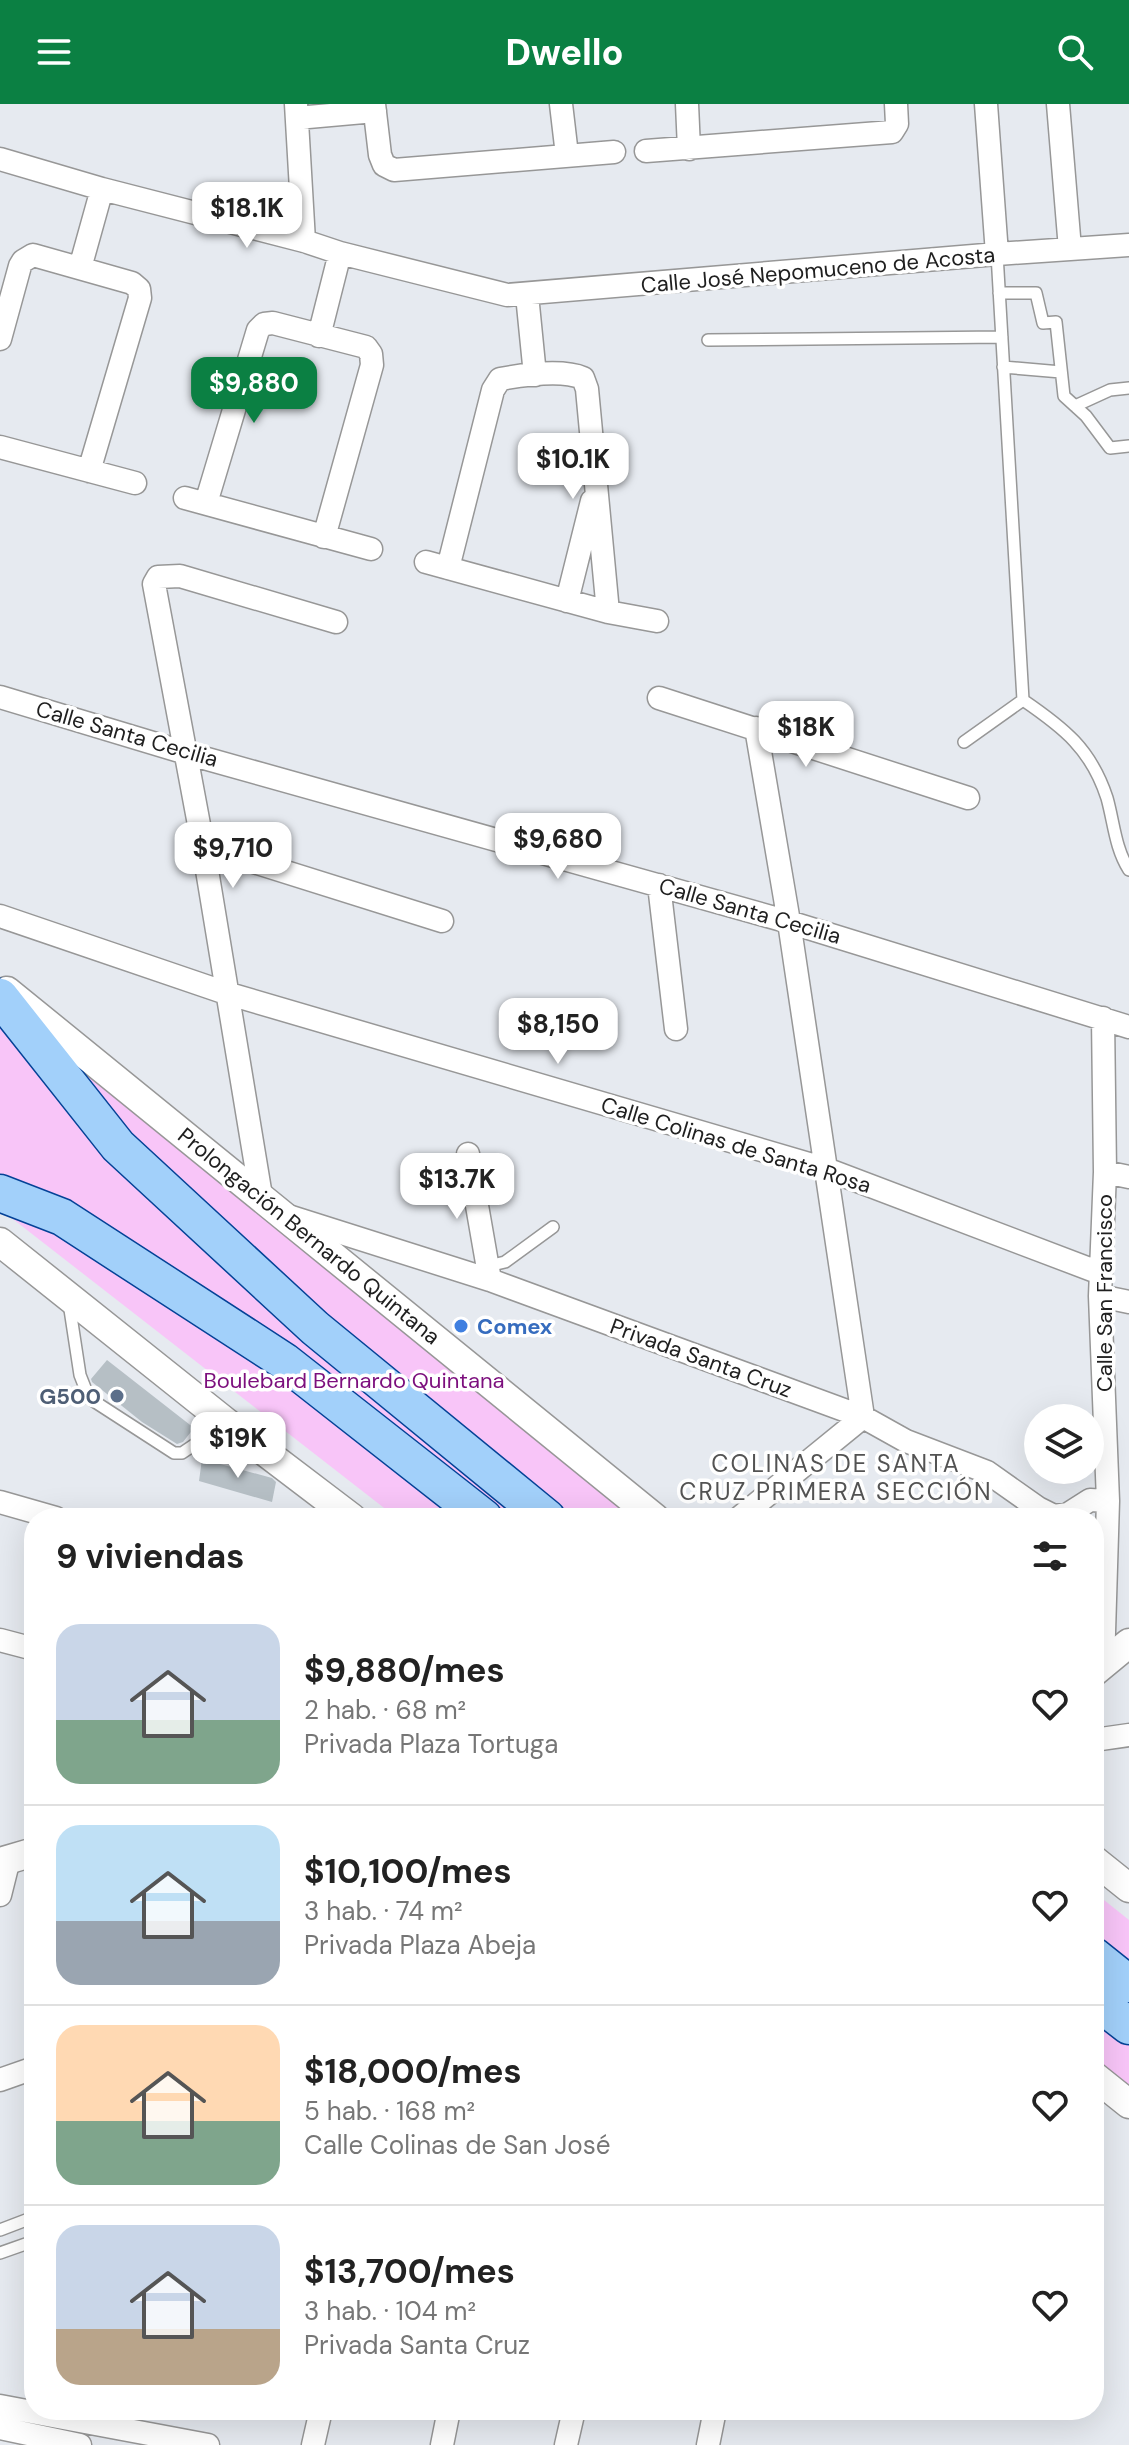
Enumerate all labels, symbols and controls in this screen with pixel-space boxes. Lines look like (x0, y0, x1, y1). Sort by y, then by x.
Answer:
text: Dwello (506, 29, 623, 76)
icon: menu (32, 30, 76, 74)
icon: search (1053, 30, 1097, 74)
pin: $18.1K (182, 182, 312, 250)
text: $18.1K (210, 191, 284, 225)
street label: Calle José Nepomuceno de Acosta (640, 240, 996, 300)
pin: $9,880 (189, 357, 319, 425)
text: $9,880 (209, 366, 299, 400)
pin: $10.1K (508, 433, 638, 501)
text: $10.1K (536, 442, 610, 476)
street label: Calle Santa Cecilia (33, 694, 221, 774)
pin: $18K (759, 701, 853, 769)
text: $18K (777, 710, 835, 744)
pin: $9,680 (493, 813, 623, 881)
pin: $9,710 (168, 822, 298, 890)
text: $9,680 (513, 822, 603, 856)
text: $9,710 (193, 831, 273, 865)
street label: Calle Santa Cecilia (656, 871, 844, 951)
pin: $8,150 (493, 998, 623, 1066)
text: $8,150 (517, 1007, 599, 1041)
street label: Calle Colinas de Santa Rosa (597, 1090, 875, 1200)
street label: Prolongación Bernardo Quintana (172, 1121, 446, 1351)
pin: $13.7K (392, 1153, 522, 1221)
text: $13.7K (418, 1162, 496, 1196)
street label: Calle San Francisco (1090, 1194, 1119, 1392)
place label: Comex (477, 1312, 553, 1341)
street label: Privada Santa Cruz (606, 1312, 796, 1404)
marker: Comex (452, 1317, 470, 1335)
park label: Boulebard Bernardo Quintana (203, 1366, 505, 1395)
place label: G500 (39, 1382, 101, 1411)
marker: G500 (108, 1387, 126, 1405)
map controls (1024, 1404, 1104, 1484)
button: layers (1024, 1404, 1104, 1484)
pin: $19K (191, 1412, 285, 1480)
text: $19K (209, 1421, 267, 1455)
district label: COLINAS DE SANTA CRUZ PRIMERA SECCIÓN (679, 1448, 993, 1507)
text: 9 viviendas (56, 1534, 244, 1579)
icon: filters (1028, 1534, 1072, 1578)
text: $9,880/mes (304, 1648, 505, 1693)
icon: home (120, 1656, 216, 1752)
icon: heart (1028, 1682, 1072, 1726)
text: 2 hab. · 68 m² (304, 1693, 466, 1727)
text: Privada Plaza Tortuga (304, 1727, 559, 1761)
text: $10,100/mes (304, 1849, 512, 1894)
icon: home (120, 1857, 216, 1953)
icon: heart (1028, 1883, 1072, 1927)
text: 3 hab. · 74 m² (304, 1894, 463, 1928)
text: Privada Plaza Abeja (304, 1928, 536, 1962)
text: $18,000/mes (304, 2049, 522, 2094)
icon: home (120, 2057, 216, 2153)
icon: heart (1028, 2083, 1072, 2127)
text: 5 hab. · 168 m² (304, 2094, 475, 2128)
text: Calle Colinas de San José (304, 2128, 611, 2162)
text: $13,700/mes (304, 2249, 515, 2294)
icon: home (120, 2257, 216, 2353)
icon: heart (1028, 2283, 1072, 2327)
text: 3 hab. · 104 m² (304, 2294, 476, 2328)
text: Privada Santa Cruz (304, 2328, 530, 2362)

